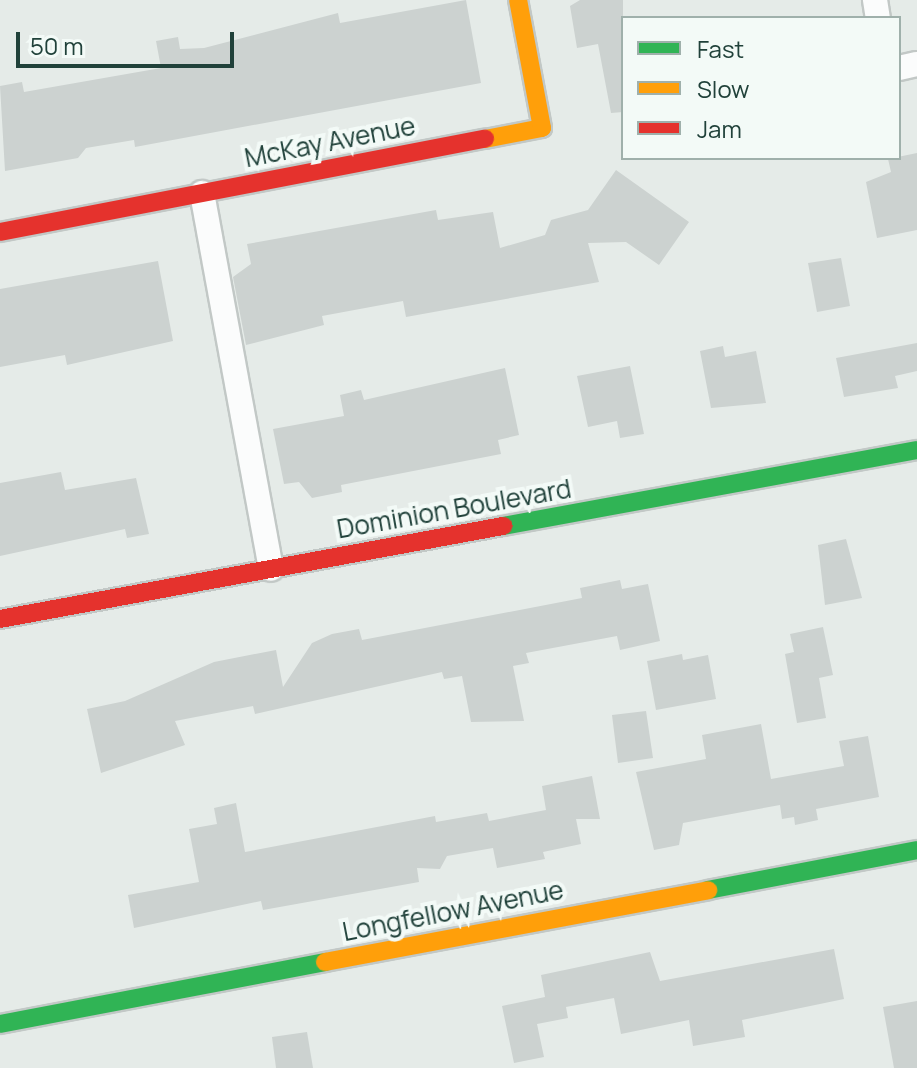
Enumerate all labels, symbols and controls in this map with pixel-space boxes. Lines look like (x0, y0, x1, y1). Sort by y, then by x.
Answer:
scale bar (20, 16, 238, 66)
legend (621, 16, 901, 160)
text: 50 m (30, 29, 84, 62)
text: Fast (697, 32, 744, 65)
text: Slow (697, 72, 750, 105)
street label: McKay Avenue (242, 110, 418, 174)
text: Jam (697, 112, 742, 145)
street label: Dominion Boulevard (334, 473, 574, 545)
street label: Longfellow Avenue (340, 874, 566, 948)

